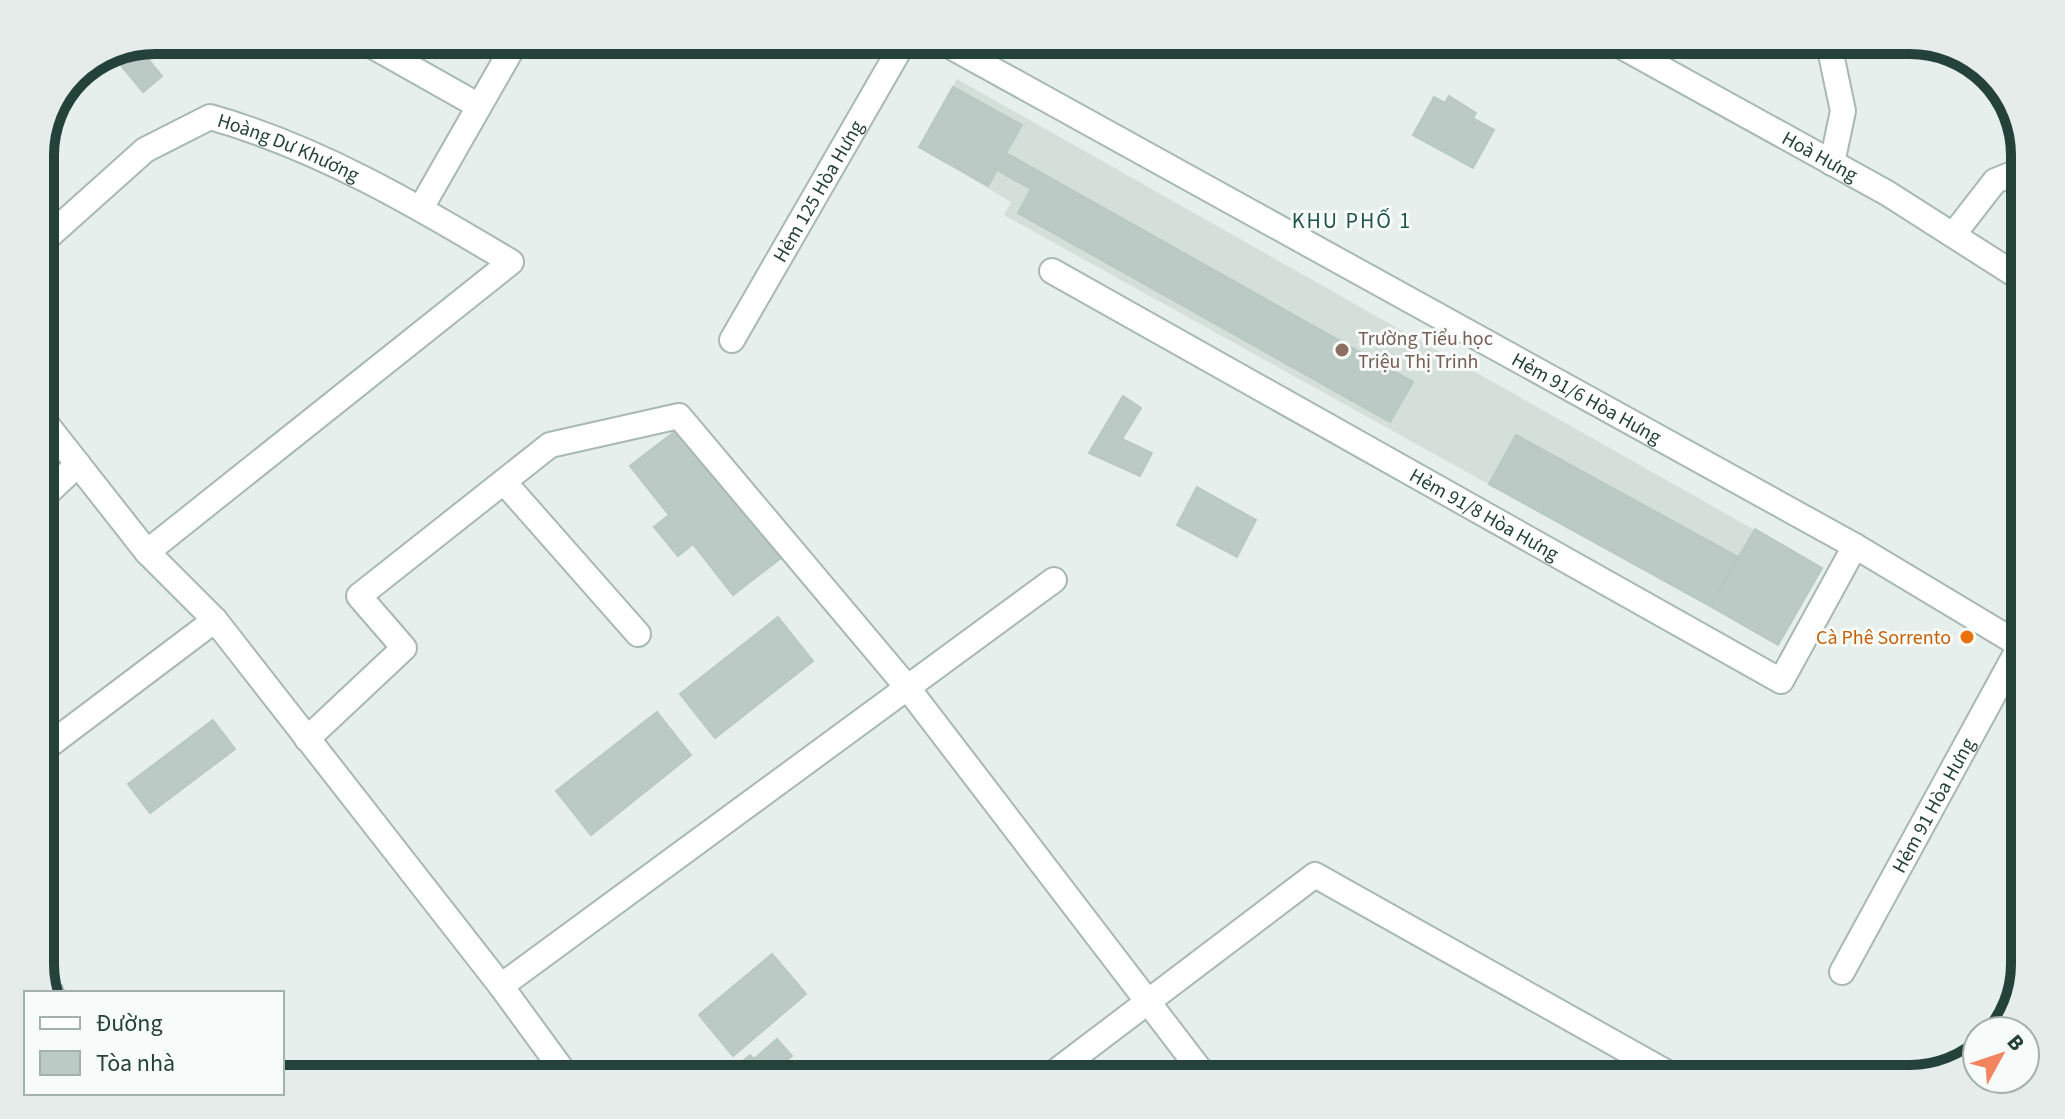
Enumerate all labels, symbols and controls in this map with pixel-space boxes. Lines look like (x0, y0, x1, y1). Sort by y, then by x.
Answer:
street label: Hoàng Dư Khương (214, 107, 364, 189)
street label: Hẻm 125 Hòa Hưng (767, 115, 871, 268)
street label: Hoà Hưng (1777, 125, 1863, 189)
district label: KHU PHỐ 1 (1292, 205, 1412, 237)
place label: Trường Tiểu học Triệu Thị Trinh (1358, 325, 1493, 376)
marker: Trường Tiểu học Triệu Thị Trinh (1333, 341, 1351, 359)
street label: Hẻm 91/6 Hòa Hưng (1506, 346, 1666, 451)
street label: Hẻm 91/8 Hòa Hưng (1404, 462, 1564, 568)
place label: Cà Phê Sorrento (1816, 624, 1951, 652)
marker: Cà Phê Sorrento (1958, 628, 1976, 646)
street label: Hẻm 91 Hòa Hưng (1886, 733, 1982, 878)
legend (24, 991, 284, 1095)
text: Đường (96, 1006, 163, 1041)
north arrow (1961, 1015, 2041, 1095)
text: B (1999, 1027, 2032, 1058)
text: Tòa nhà (96, 1046, 175, 1081)

